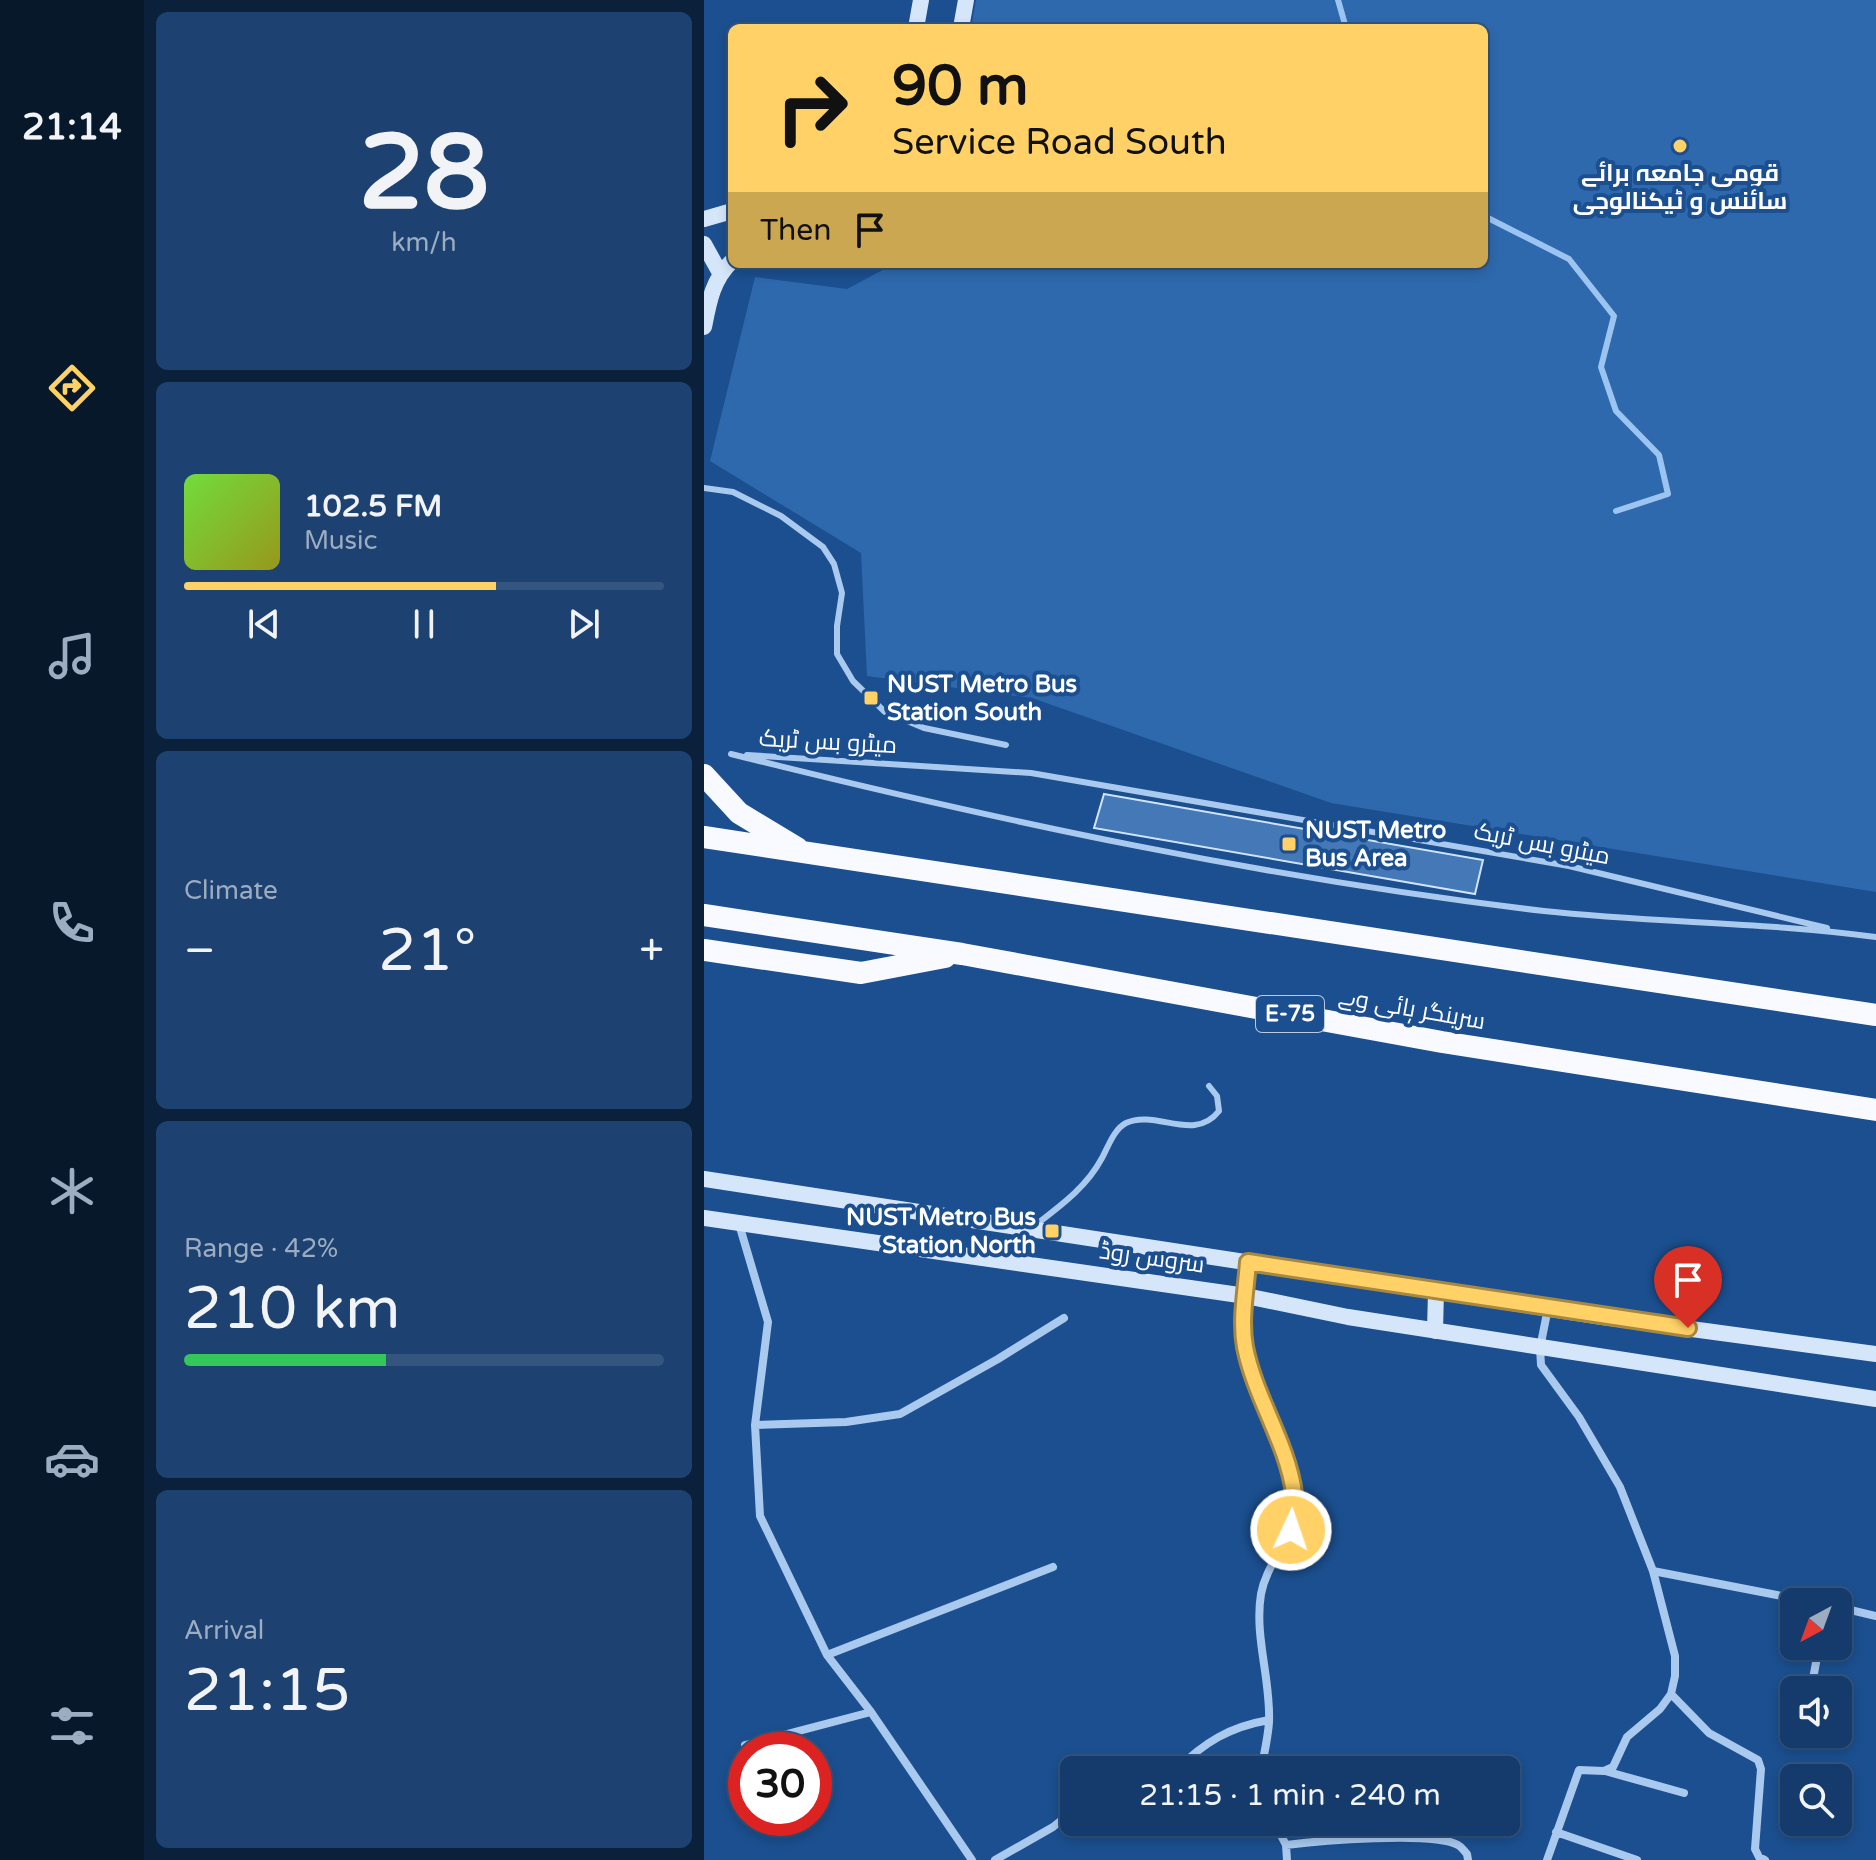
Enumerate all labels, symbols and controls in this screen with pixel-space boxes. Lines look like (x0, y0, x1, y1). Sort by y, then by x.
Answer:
text: 90 m (892, 53, 1028, 120)
icon: right (760, 56, 864, 160)
text: 21:14 (22, 106, 122, 149)
text: 28 (359, 112, 489, 237)
text: Service Road South (892, 121, 1227, 164)
marker: قومی جامعہ برائے سائنس و ٹیکنالوجی (1671, 137, 1689, 155)
place label: قومی جامعہ برائے سائنس و ٹیکنالوجی (1573, 159, 1787, 216)
icon: arrive (848, 208, 892, 252)
text: Then (760, 212, 832, 249)
text: km/h (391, 227, 457, 258)
icon: directions (44, 360, 100, 416)
text: 102.5 FM (304, 488, 442, 525)
text: Music (304, 525, 377, 556)
icon: previous (242, 602, 286, 646)
icon: pause (402, 602, 446, 646)
icon: next (562, 602, 606, 646)
icon: music (44, 628, 100, 684)
place label: NUST Metro Bus Station South (887, 670, 1077, 727)
marker: NUST Metro Bus Station South (862, 689, 880, 707)
street label: میٹرو بس ٹریک (758, 724, 898, 760)
place label: NUST Metro Bus Area (1305, 816, 1446, 873)
street label: میٹرو بس ٹریک (1471, 817, 1613, 871)
marker: NUST Metro Bus Area (1280, 835, 1298, 853)
text: Climate (184, 875, 278, 906)
icon: phone (44, 895, 100, 951)
text: 21° (378, 915, 476, 987)
text: − (184, 925, 215, 978)
text: + (639, 925, 664, 978)
street label: سرینگر ہائی وے (1336, 982, 1488, 1036)
road number: E-75 (1256, 996, 1324, 1032)
icon: climate (44, 1163, 100, 1219)
place label: NUST Metro Bus Station North (846, 1203, 1036, 1260)
marker: NUST Metro Bus Station North (1043, 1222, 1061, 1240)
text: Range · 42% (184, 1233, 338, 1264)
street label: سروس روڈ (1097, 1236, 1207, 1280)
pin (1654, 1246, 1722, 1328)
icon: arrive (1666, 1258, 1710, 1302)
text: 210 km (184, 1273, 400, 1345)
icon: car (44, 1431, 100, 1487)
position arrow (1249, 1488, 1333, 1572)
north arrow (1780, 1588, 1852, 1660)
map controls (1780, 1588, 1852, 1836)
text: Arrival (184, 1615, 264, 1646)
text: 21:15 (184, 1655, 350, 1727)
button: sound (1780, 1676, 1852, 1748)
icon: filters (44, 1698, 100, 1754)
speed limit sign: 30 (728, 1732, 832, 1836)
button: search (1780, 1764, 1852, 1836)
text: 21:15 · 1 min · 240 m (1139, 1777, 1441, 1814)

